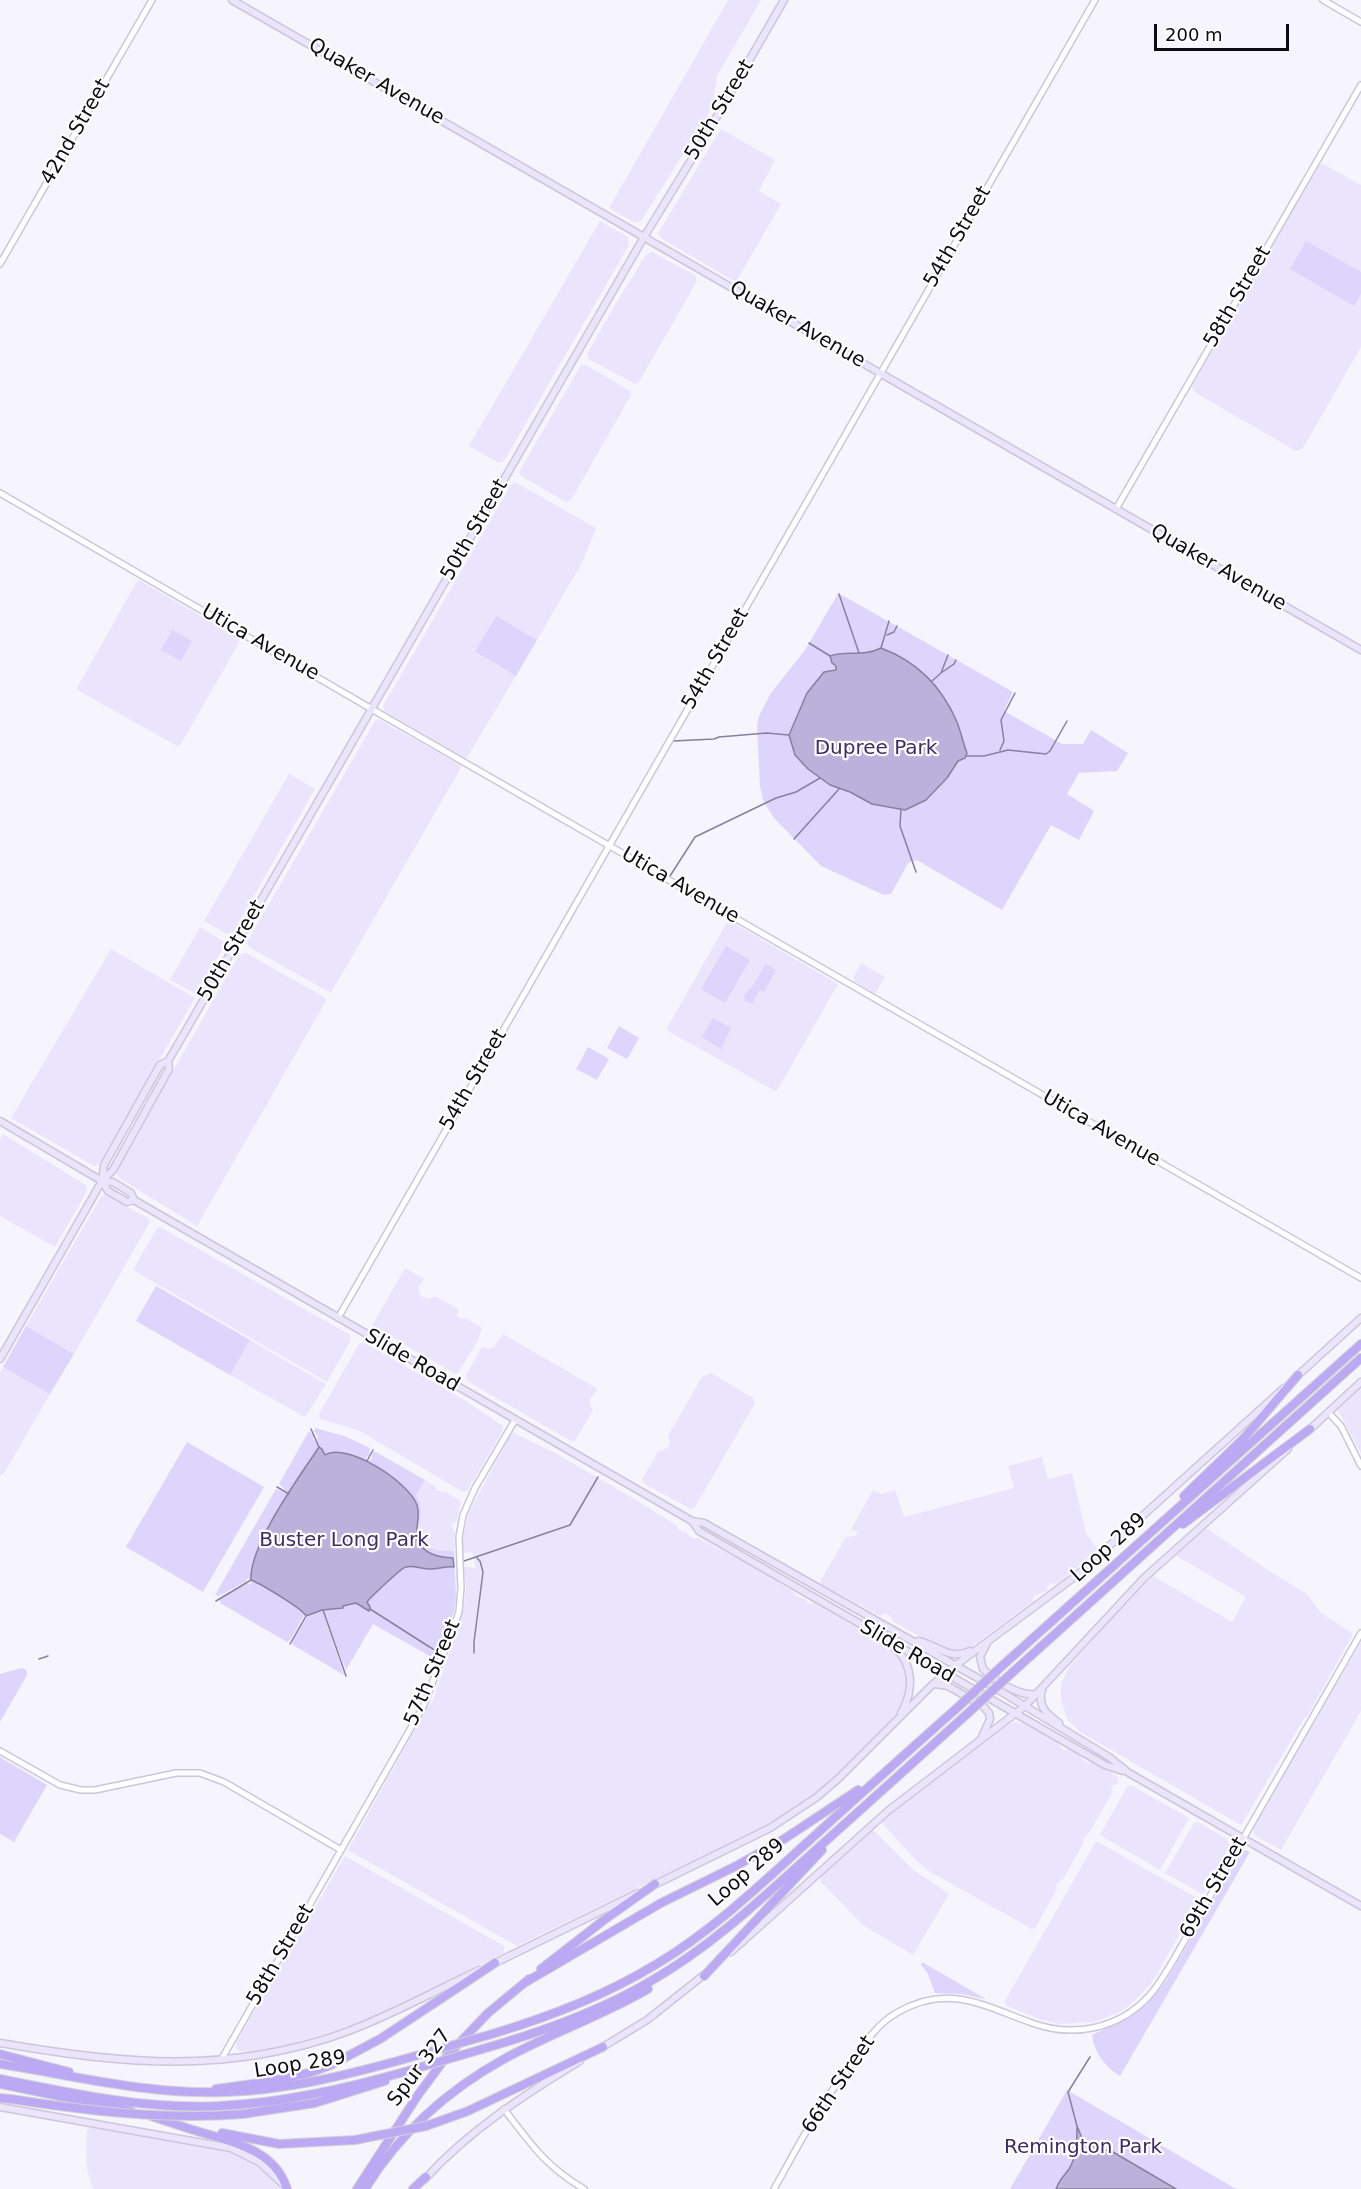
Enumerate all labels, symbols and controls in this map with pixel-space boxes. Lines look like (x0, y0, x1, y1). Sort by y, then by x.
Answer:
scale bar (1157, 12, 1292, 50)
text: 200 m (1165, 24, 1223, 45)
street label: Quaker Avenue (304, 33, 448, 131)
street label: 50th Street (681, 55, 759, 165)
street label: 42nd Street (36, 75, 116, 189)
street label: 54th Street (919, 182, 997, 292)
street label: 58th Street (1199, 242, 1277, 352)
street label: Quaker Avenue (725, 276, 869, 374)
street label: 50th Street (436, 475, 514, 585)
street label: Quaker Avenue (1146, 519, 1290, 617)
street label: Utica Avenue (197, 600, 323, 686)
street label: 54th Street (677, 604, 755, 714)
park label: Dupree Park (815, 737, 937, 761)
street label: Utica Avenue (617, 843, 743, 929)
street label: 50th Street (193, 896, 271, 1006)
street label: 54th Street (435, 1025, 513, 1135)
street label: Utica Avenue (1038, 1086, 1164, 1172)
street label: Slide Road (360, 1324, 464, 1398)
street label: Loop 289 (1067, 1508, 1151, 1588)
park label: Buster Long Park (259, 1529, 429, 1553)
street label: Slide Road (855, 1615, 959, 1689)
street label: 57th Street (400, 1616, 466, 1730)
street label: 69th Street (1175, 1833, 1253, 1943)
street label: Loop 289 (704, 1834, 790, 1912)
street label: 58th Street (242, 1900, 320, 2010)
street label: Spur 327 (383, 2025, 457, 2111)
street label: 66th Street (797, 2031, 881, 2139)
street label: Loop 289 (252, 2046, 348, 2084)
park label: Remington Park (1004, 2136, 1162, 2160)

